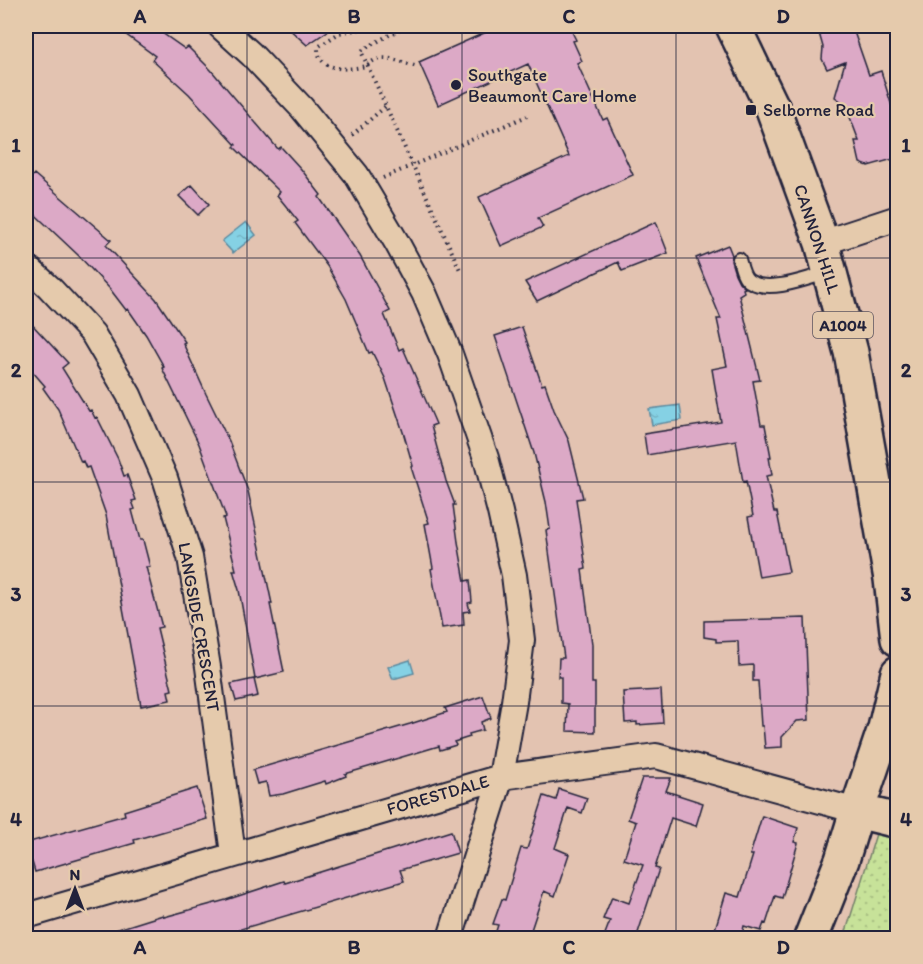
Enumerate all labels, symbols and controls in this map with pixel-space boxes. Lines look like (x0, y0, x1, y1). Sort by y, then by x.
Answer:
text: A (133, 4, 147, 28)
text: B (348, 4, 361, 28)
text: C (563, 4, 576, 28)
text: D (776, 4, 790, 28)
place label: Southgate Beaumont Care Home (468, 64, 637, 107)
marker: Southgate Beaumont Care Home (449, 78, 463, 92)
place label: Selborne Road (763, 99, 874, 121)
marker: Selborne Road (744, 103, 758, 117)
text: 1 (11, 133, 21, 157)
text: 1 (901, 133, 911, 157)
street label: CANNON HILL (789, 181, 845, 297)
road number: A1004 (813, 312, 873, 338)
text: 2 (11, 358, 22, 382)
text: 2 (901, 358, 912, 382)
street label: LANGSIDE CRESCENT (173, 540, 225, 714)
text: 3 (11, 582, 22, 606)
text: 3 (901, 582, 912, 606)
street label: FORESTDALE (384, 770, 492, 820)
text: 4 (10, 807, 22, 831)
text: 4 (900, 807, 912, 831)
north arrow (45, 859, 105, 919)
text: N (70, 865, 80, 884)
text: A (133, 935, 147, 959)
text: B (348, 935, 361, 959)
text: C (563, 935, 576, 959)
text: D (776, 935, 790, 959)

